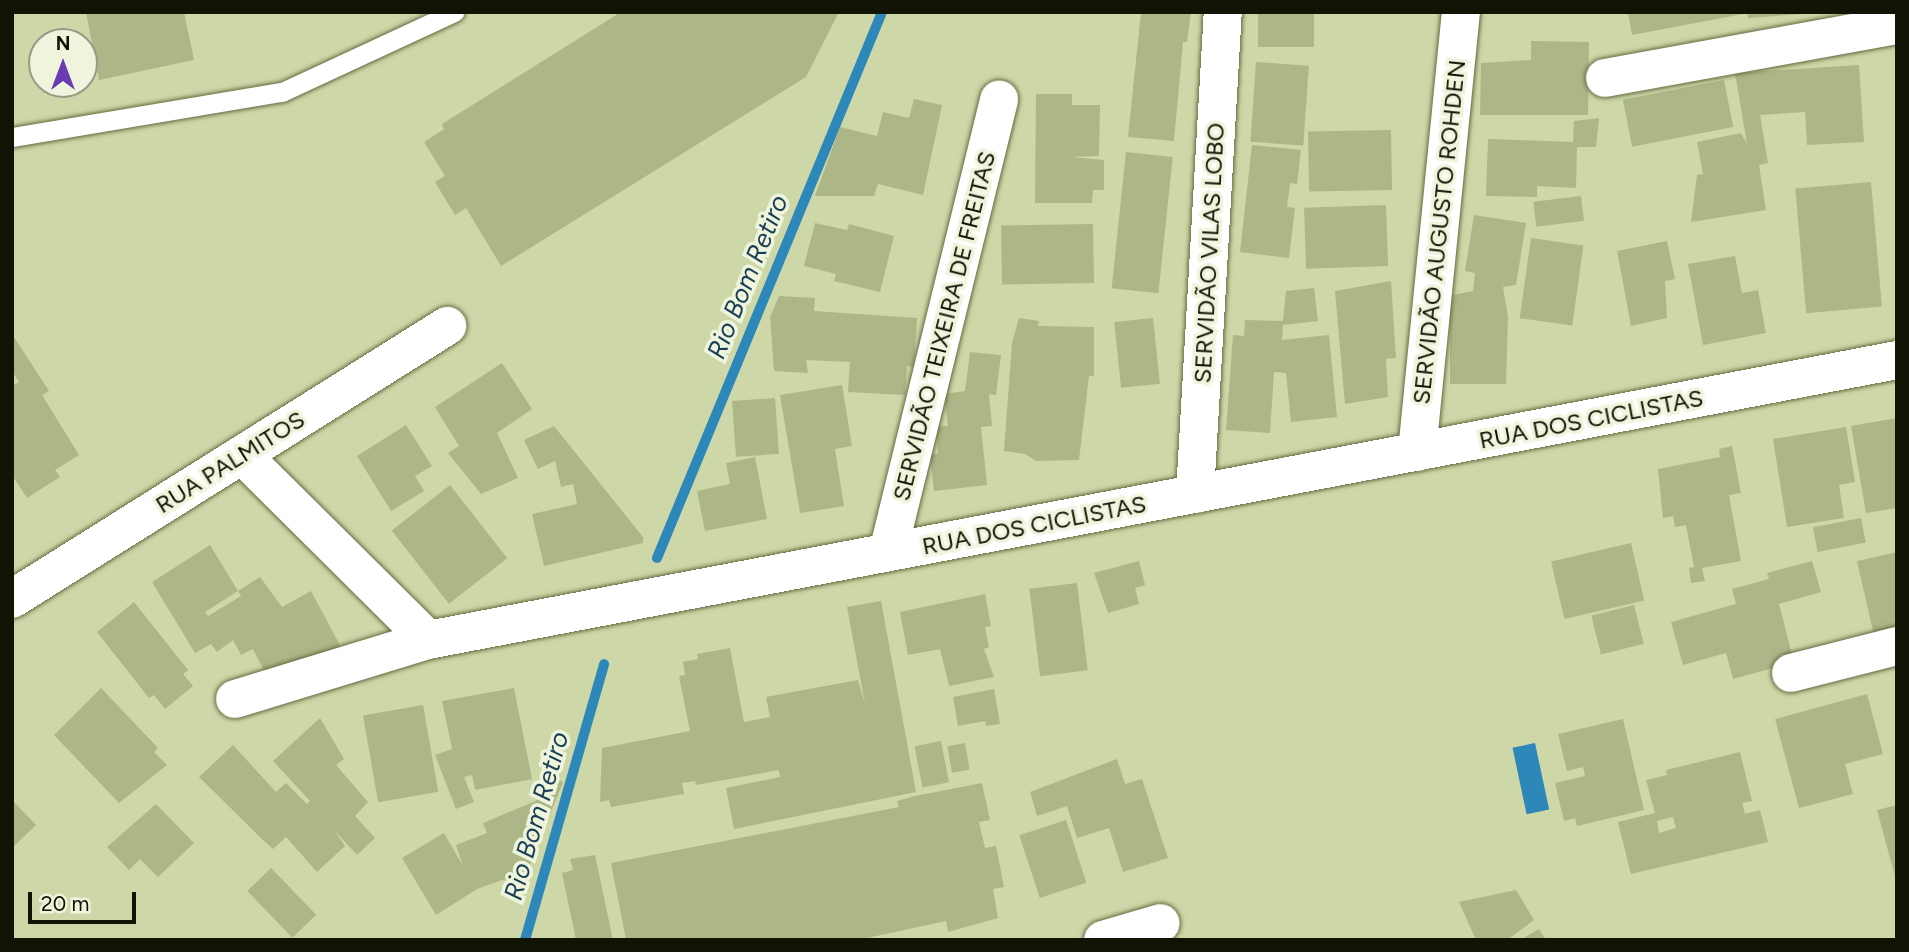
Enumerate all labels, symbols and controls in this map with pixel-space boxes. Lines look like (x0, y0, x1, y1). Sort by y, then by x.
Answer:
north arrow (28, 28, 98, 98)
text: N (56, 32, 70, 55)
street label: SERVIDÃO AUGUSTO ROHDEN (1407, 58, 1471, 406)
street label: SERVIDÃO VILAS LOBO (1188, 122, 1230, 384)
street label: SERVIDÃO TEIXEIRA DE FREITAS (887, 148, 1001, 504)
water label: Rio Bom Retiro (701, 191, 795, 363)
street label: RUA DOS CICLISTAS (1477, 383, 1705, 455)
street label: RUA PALMITOS (150, 405, 310, 519)
street label: RUA DOS CICLISTAS (920, 489, 1148, 561)
water label: Rio Bom Retiro (498, 728, 576, 904)
scale bar (32, 878, 140, 922)
text: 20 m (41, 891, 89, 916)

